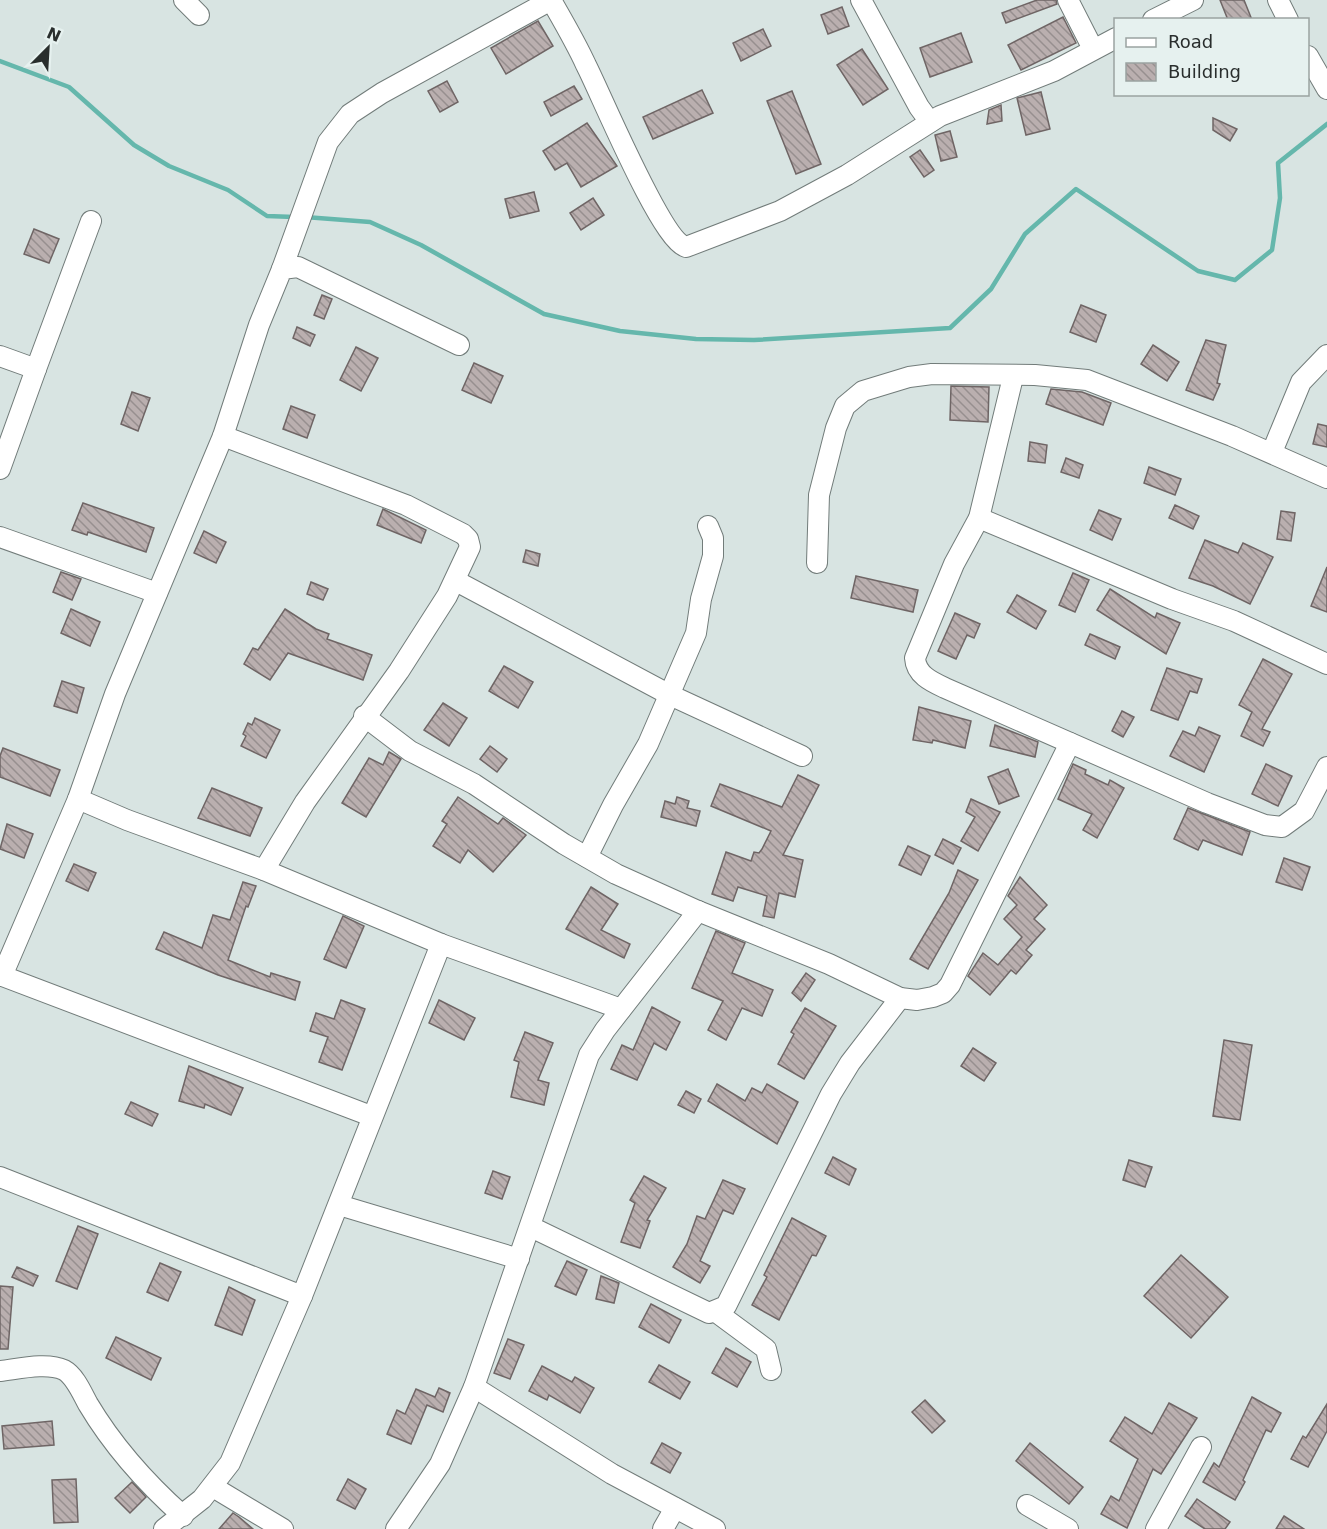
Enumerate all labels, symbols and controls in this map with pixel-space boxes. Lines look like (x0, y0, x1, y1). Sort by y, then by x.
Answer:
north arrow (18, 18, 78, 78)
legend (1114, 18, 1309, 96)
text: N (44, 23, 64, 46)
text: Road (1168, 31, 1213, 52)
text: Building (1168, 61, 1241, 82)

